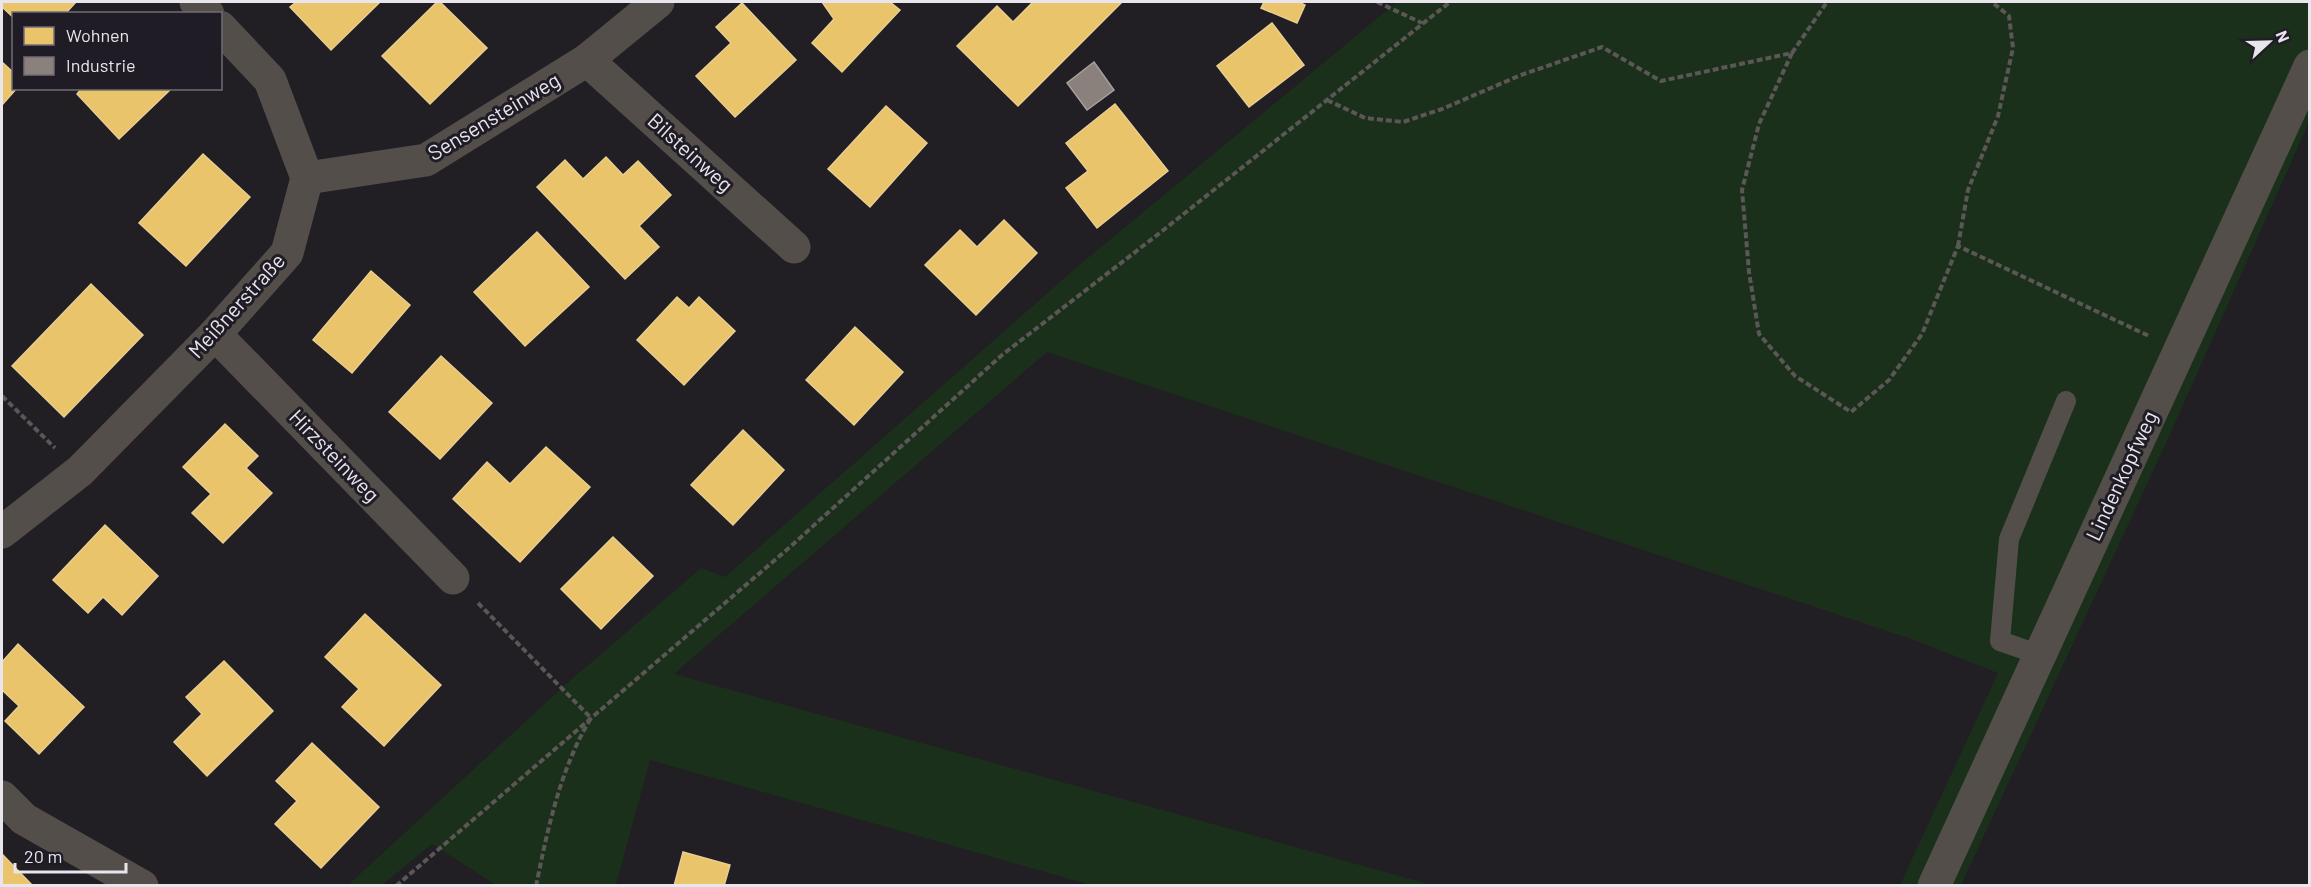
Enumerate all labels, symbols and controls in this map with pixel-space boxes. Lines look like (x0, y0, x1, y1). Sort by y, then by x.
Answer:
legend (12, 12, 222, 90)
north arrow (2239, 12, 2299, 72)
text: Wohnen (66, 24, 129, 46)
text: N (2273, 28, 2294, 45)
text: Industrie (66, 54, 136, 76)
street label: Sensensteinweg (423, 66, 564, 165)
street label: Bilsteinweg (643, 107, 739, 197)
street label: Meißnerstraße (182, 248, 289, 362)
street label: Hirzsteinweg (285, 404, 385, 506)
street label: Lindenkopfweg (2080, 407, 2162, 544)
scale bar (15, 836, 126, 874)
text: 20 m (24, 845, 62, 867)

